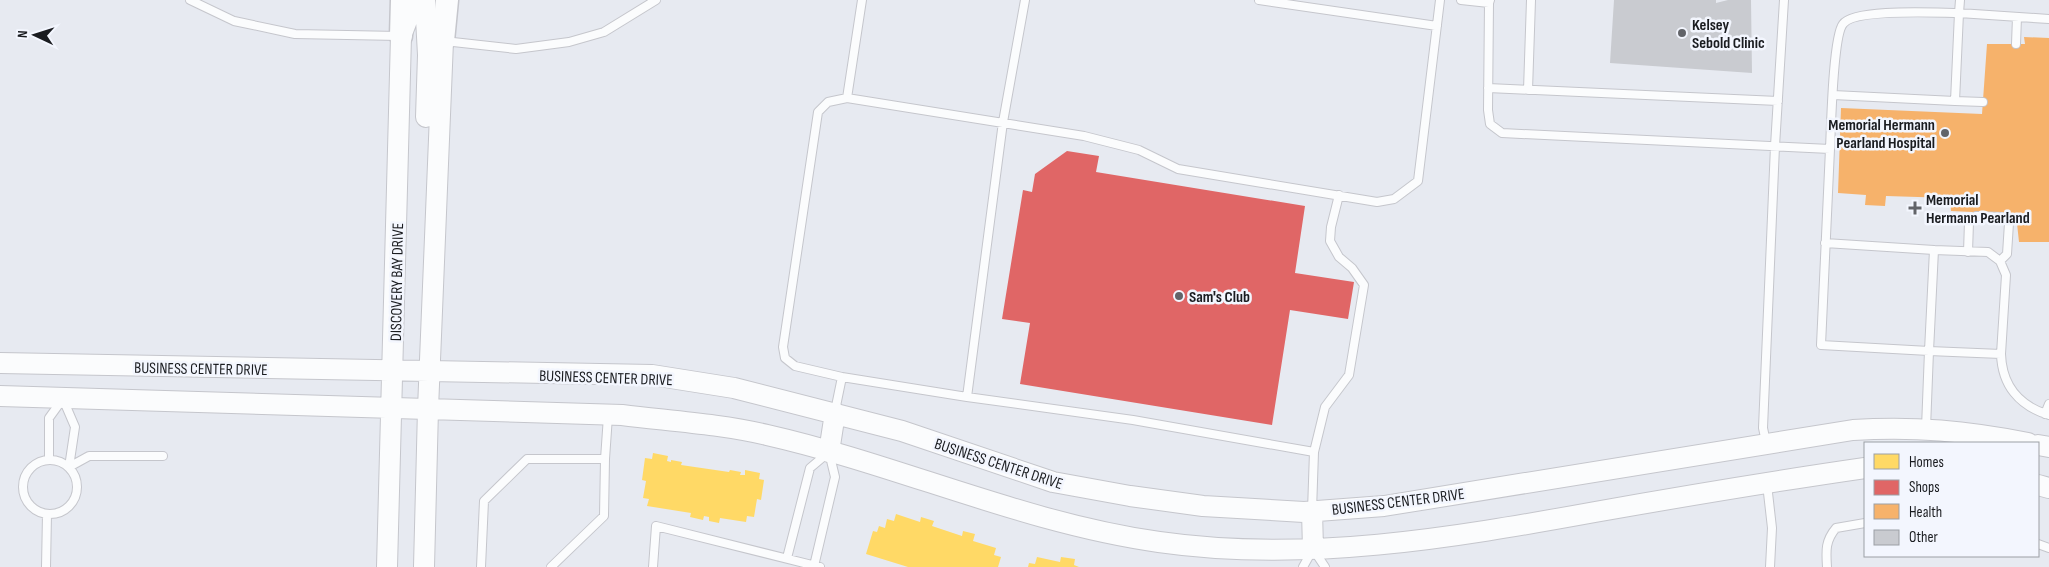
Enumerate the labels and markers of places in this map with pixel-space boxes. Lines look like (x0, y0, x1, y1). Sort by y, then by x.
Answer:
place label: Kelsey Sebold Clinic (1692, 16, 1765, 53)
marker: Kelsey Sebold Clinic (1676, 27, 1688, 39)
place label: Memorial Hermann Pearland Hospital (1828, 116, 1935, 153)
marker: Memorial Hermann Pearland Hospital (1939, 127, 1951, 139)
place label: Memorial Hermann Pearland (1926, 191, 2030, 228)
marker: Memorial Hermann Pearland (1908, 201, 1922, 215)
place label: Sam's Club (1189, 288, 1250, 307)
marker: Sam's Club (1173, 290, 1185, 302)

